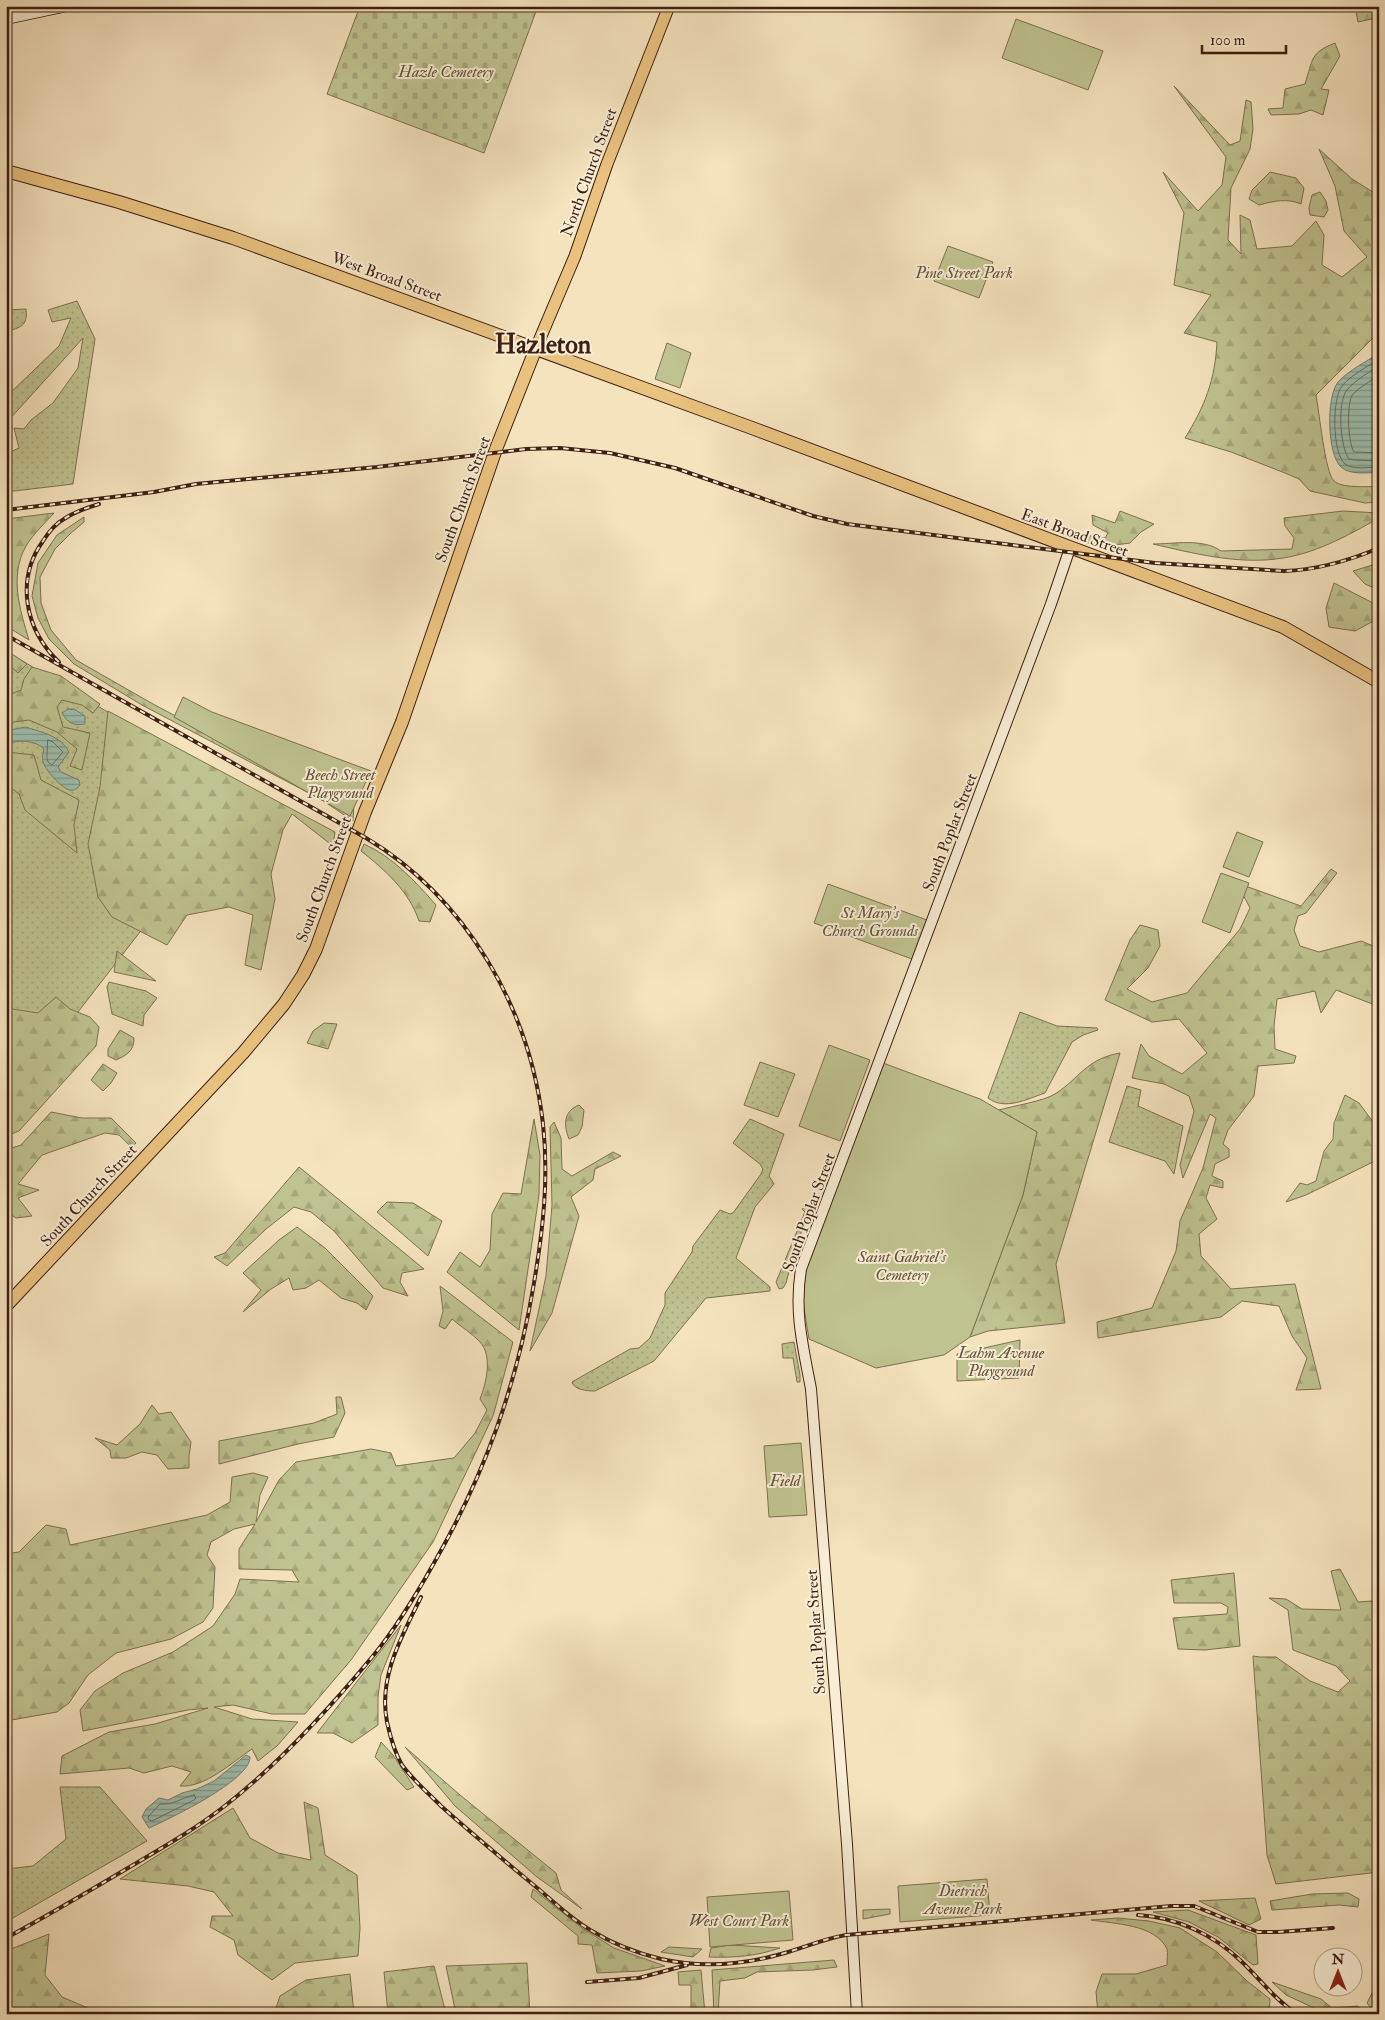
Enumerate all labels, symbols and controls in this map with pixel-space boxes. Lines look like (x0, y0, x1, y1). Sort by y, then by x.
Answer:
scale bar (1202, 22, 1286, 54)
text: 100 m (1210, 31, 1246, 50)
park label: Hazle Cemetery (397, 62, 494, 82)
street label: North Church Street (556, 105, 622, 239)
street label: West Broad Street (328, 247, 445, 306)
park label: Pine Street Park (914, 263, 1013, 283)
district label: Hazleton (495, 329, 592, 361)
street label: South Church Street (431, 434, 495, 565)
street label: East Broad Street (1018, 504, 1131, 562)
park label: Beech Street Playground (304, 765, 377, 803)
street label: South Poplar Street (918, 770, 983, 895)
street label: South Church Street (292, 814, 356, 945)
park label: St Mary's Church Grounds (822, 903, 919, 941)
street label: South Church Street (36, 1140, 141, 1251)
street label: South Poplar Street (778, 1150, 841, 1275)
park label: Saint Gabriel's Cemetery (857, 1247, 947, 1285)
park label: Lahm Avenue Playground (957, 1343, 1045, 1381)
park label: Field (769, 1471, 802, 1491)
street label: South Poplar Street (802, 1569, 831, 1695)
park label: Dietrich Avenue Park (922, 1881, 1003, 1919)
park label: West Court Park (689, 1911, 790, 1931)
north arrow (1312, 1948, 1362, 1998)
text: N (1331, 1951, 1345, 1968)

